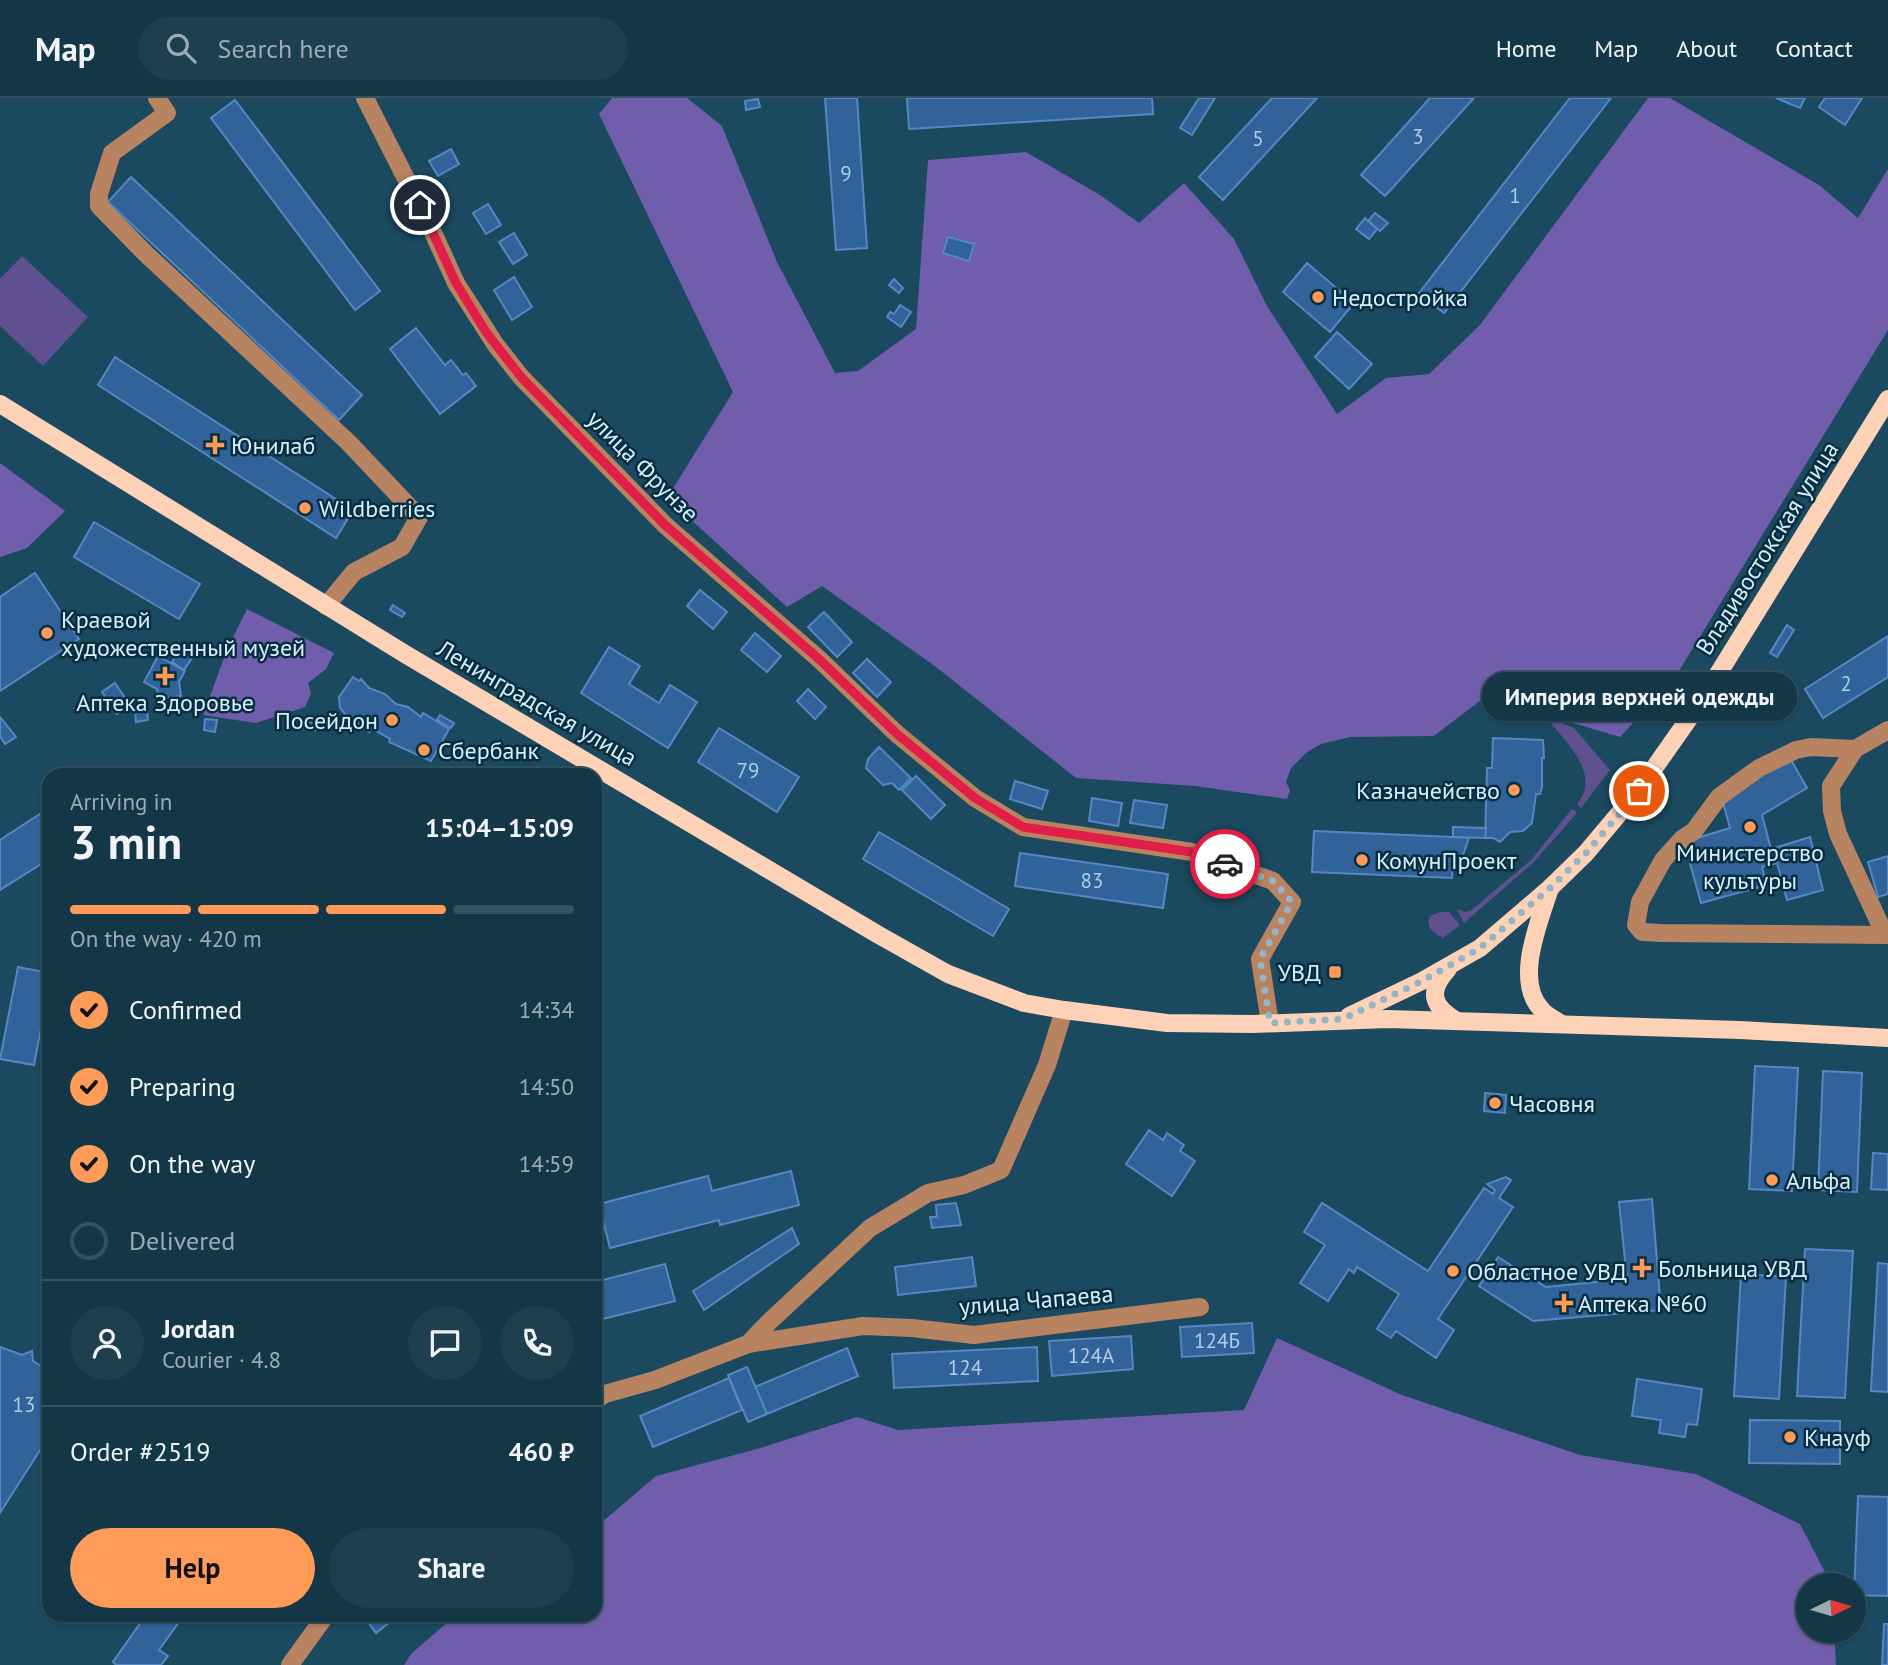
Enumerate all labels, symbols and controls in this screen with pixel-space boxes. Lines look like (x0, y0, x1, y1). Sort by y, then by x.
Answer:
search box (138, 17, 628, 80)
text: Map (35, 27, 96, 70)
icon: search (162, 29, 200, 67)
text: Search here (218, 32, 349, 65)
text: Home (1496, 33, 1556, 64)
text: Map (1594, 33, 1638, 64)
text: About (1676, 33, 1737, 64)
text: Contact (1775, 33, 1853, 64)
house number: 3 (1412, 123, 1424, 150)
house number: 5 (1252, 125, 1264, 152)
house number: 9 (840, 160, 852, 187)
pin (390, 175, 450, 235)
house number: 1 (1509, 182, 1521, 209)
icon: home (401, 186, 439, 224)
place label: Недостройка (1332, 282, 1468, 313)
marker: Недостройка (1310, 289, 1326, 305)
street label: улица Фрунзе (580, 403, 706, 529)
place label: Юнилаб (231, 430, 315, 461)
marker: Юнилаб (205, 435, 225, 455)
street label: Владивостокская улица (1689, 436, 1845, 660)
place label: Wildberries (319, 493, 435, 524)
marker: Wildberries (297, 500, 313, 516)
place label: Краевой художественный музей (61, 604, 305, 663)
marker: Краевой художественный музей (39, 625, 55, 641)
street label: Ленинградская улица (431, 633, 643, 773)
marker: Аптека Здоровье (157, 668, 173, 684)
house number: 2 (1840, 670, 1852, 697)
callout: Империя верхней одежды (1482, 672, 1796, 721)
text: Империя верхней одежды (1505, 682, 1774, 711)
place label: Аптека Здоровье (76, 687, 254, 718)
place label: Посейдон (275, 705, 378, 736)
marker: Посейдон (384, 712, 400, 728)
place label: Сбербанк (438, 735, 539, 766)
marker: Сбербанк (416, 742, 432, 758)
house number: 79 (737, 757, 759, 784)
pin (1609, 761, 1669, 821)
icon: bag (1620, 772, 1658, 810)
place label: Казначейство (1356, 775, 1500, 806)
marker: Казначейство (1506, 782, 1522, 798)
text: Arriving in (70, 787, 172, 816)
text: 15:04–15:09 (425, 811, 574, 844)
text: 3 min (70, 812, 182, 872)
marker: Министерство культуры (1742, 819, 1758, 835)
courier (1190, 829, 1260, 899)
place label: Министерство культуры (1676, 837, 1824, 896)
icon: car (1206, 845, 1244, 883)
place label: КомунПроект (1376, 845, 1517, 876)
marker: КомунПроект (1354, 852, 1370, 868)
house number: 83 (1081, 867, 1103, 894)
text: On the way · 420 m (70, 924, 262, 953)
place label: УВД (1278, 957, 1321, 988)
marker: УВД (1327, 964, 1343, 980)
icon: check (70, 991, 108, 1029)
text: Confirmed (129, 993, 242, 1026)
text: 14:34 (519, 995, 574, 1024)
icon: check (70, 1068, 108, 1106)
text: Preparing (129, 1070, 236, 1103)
text: 14:50 (519, 1072, 574, 1101)
place label: Часовня (1509, 1088, 1595, 1119)
marker: Часовня (1487, 1095, 1503, 1111)
icon: check (70, 1145, 108, 1183)
text: On the way (129, 1147, 255, 1180)
text: 14:59 (519, 1149, 574, 1178)
place label: Альфа (1786, 1165, 1851, 1196)
marker: Альфа (1764, 1172, 1780, 1188)
text: Delivered (129, 1224, 235, 1257)
place label: Больница УВД (1658, 1253, 1807, 1284)
place label: Областное УВД (1467, 1256, 1627, 1287)
marker: Больница УВД (1632, 1258, 1652, 1278)
marker: Областное УВД (1445, 1263, 1461, 1279)
street label: улица Чапаева (958, 1278, 1114, 1322)
place label: Аптека №60 (1578, 1288, 1707, 1319)
marker: Аптека №60 (1556, 1295, 1572, 1311)
button: person (70, 1306, 144, 1380)
button: chat (408, 1306, 482, 1380)
button: phone (500, 1306, 574, 1380)
text: Jordan (162, 1312, 235, 1345)
house number: 124Б (1194, 1327, 1240, 1354)
house number: 124А (1068, 1342, 1115, 1369)
text: Courier · 4.8 (162, 1345, 281, 1374)
house number: 124 (948, 1354, 982, 1381)
house number: 13 (13, 1391, 35, 1418)
place label: Кнауф (1804, 1422, 1871, 1453)
marker: Кнауф (1782, 1429, 1798, 1445)
text: Order #2519 (70, 1435, 210, 1468)
text: 460 ₽ (508, 1435, 574, 1468)
button: Help (70, 1528, 315, 1608)
button: Share (329, 1528, 574, 1608)
north arrow (1796, 1573, 1866, 1643)
map controls (1796, 1573, 1866, 1643)

